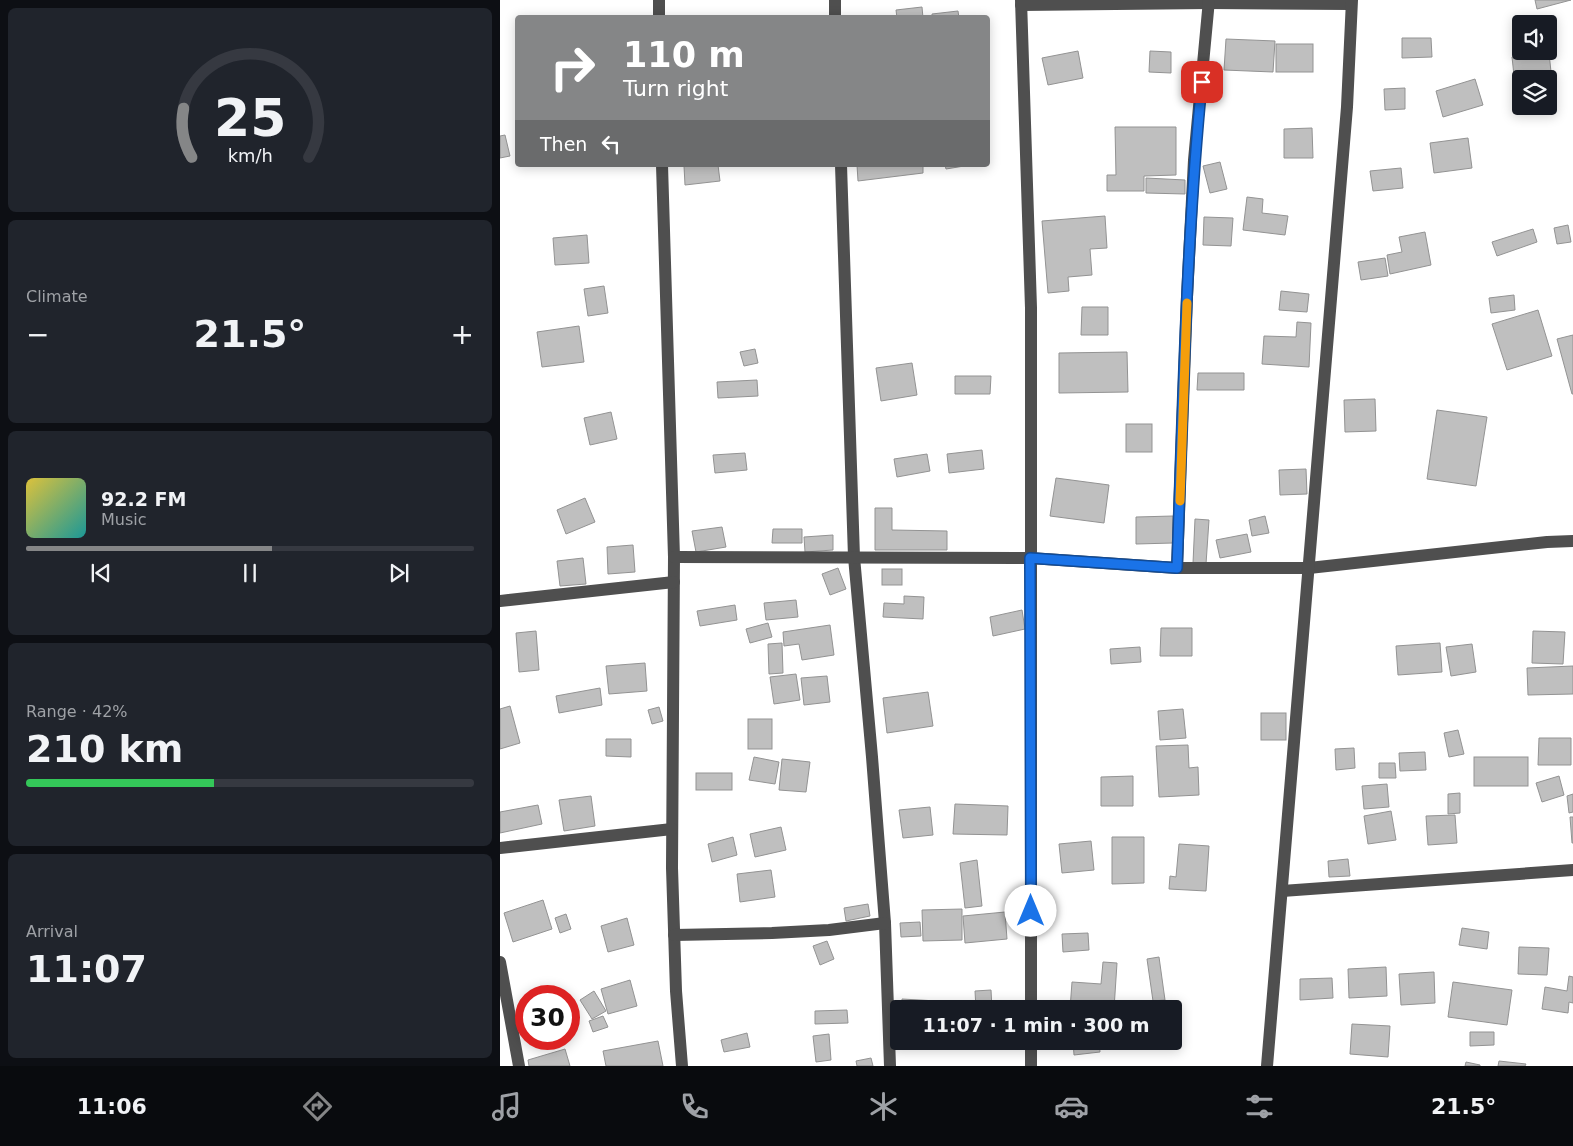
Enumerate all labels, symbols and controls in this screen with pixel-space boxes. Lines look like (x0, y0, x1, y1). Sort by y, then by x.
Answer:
map controls (1512, 15, 1557, 115)
button: sound (1512, 15, 1557, 60)
icon: right (540, 35, 605, 100)
text: 110 m (623, 35, 745, 75)
pin (1181, 61, 1223, 103)
icon: arrive (1188, 68, 1216, 96)
button: layers (1512, 70, 1557, 115)
text: Turn right (623, 76, 728, 101)
text: 25 (214, 88, 286, 148)
icon: left (597, 130, 625, 158)
text: Then (540, 133, 587, 155)
text: km/h (227, 145, 273, 166)
text: Climate (26, 287, 88, 306)
text: 21.5° (194, 312, 306, 356)
text: − (26, 318, 49, 351)
text: + (451, 318, 474, 351)
text: 92.2 FM (101, 488, 186, 510)
text: Music (101, 510, 147, 529)
icon: previous (87, 559, 115, 587)
icon: pause (236, 559, 264, 587)
icon: next (385, 559, 413, 587)
text: Range · 42% (26, 702, 128, 721)
text: 210 km (26, 727, 183, 771)
position arrow (1004, 884, 1056, 936)
text: Arrival (26, 922, 78, 941)
text: 11:07 (26, 947, 147, 991)
speed limit sign: 30 (515, 985, 580, 1050)
text: 11:07 · 1 min · 300 m (922, 1014, 1150, 1036)
icon: directions (300, 1089, 335, 1124)
icon: music (489, 1089, 524, 1124)
icon: phone (677, 1089, 712, 1124)
icon: climate (866, 1089, 901, 1124)
icon: car (1054, 1089, 1089, 1124)
icon: filters (1242, 1089, 1277, 1124)
text: 11:06 (77, 1094, 147, 1119)
text: 21.5° (1431, 1094, 1496, 1119)

